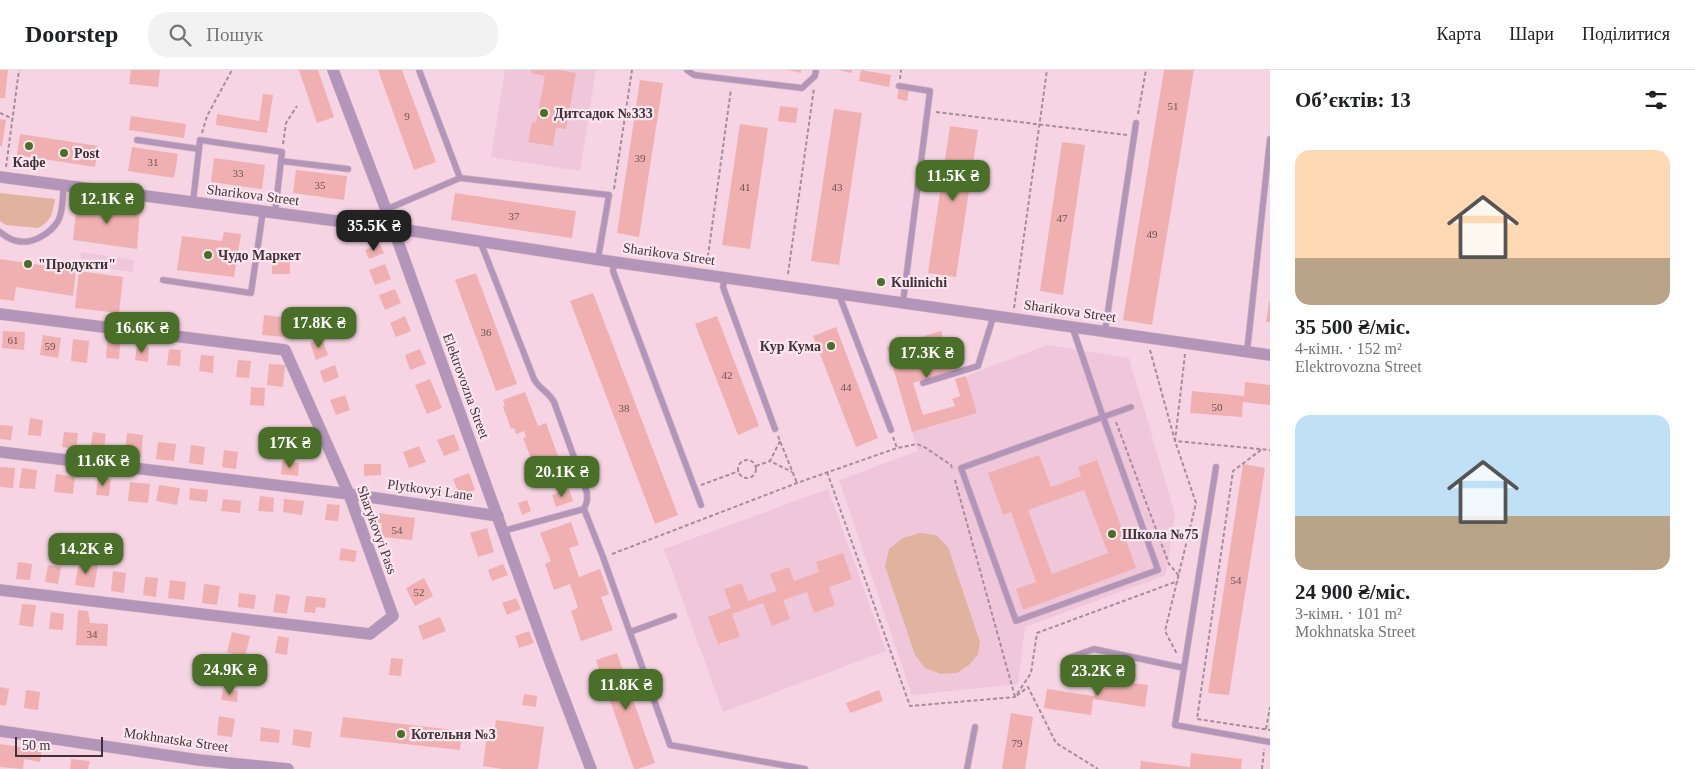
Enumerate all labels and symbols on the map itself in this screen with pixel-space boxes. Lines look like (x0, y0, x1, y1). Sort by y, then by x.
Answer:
house number: 51 (1168, 100, 1179, 112)
place label: Дитсадок №333 (554, 106, 653, 121)
marker: Дитсадок №333 (538, 107, 550, 119)
house number: 9 (404, 110, 410, 122)
marker: Кафе (23, 140, 35, 152)
place label: Post (74, 146, 100, 161)
marker: Post (58, 147, 70, 159)
house number: 39 (635, 152, 646, 164)
place label: Кафе (13, 155, 45, 170)
house number: 31 (148, 156, 159, 168)
pin: 11.5K ₴ (907, 160, 999, 202)
house number: 33 (233, 167, 244, 179)
house number: 35 (315, 179, 326, 191)
house number: 41 (740, 181, 751, 193)
house number: 43 (832, 181, 843, 193)
pin: 12.1K ₴ (61, 182, 153, 225)
street label: Sharikova Street (206, 182, 300, 208)
pin: 35.5K ₴ (328, 210, 420, 252)
house number: 37 (509, 210, 520, 222)
house number: 47 (1057, 212, 1068, 224)
house number: 49 (1147, 228, 1158, 240)
street label: Sharikova Street (622, 240, 716, 268)
place label: Чудо Маркет (218, 248, 301, 263)
marker: Чудо Маркет (202, 249, 214, 261)
place label: "Продукти" (38, 257, 116, 272)
marker: "Продукти" (22, 258, 34, 270)
place label: Kulinichi (891, 275, 947, 290)
marker: Kulinichi (875, 276, 887, 288)
street label: Sharikova Street (1023, 297, 1117, 325)
pin: 17.8K ₴ (273, 306, 365, 349)
pin: 16.6K ₴ (96, 312, 188, 354)
house number: 36 (481, 326, 492, 338)
street label: Elektrovozna Street (440, 331, 492, 441)
house number: 61 (8, 334, 19, 346)
pin: 17.3K ₴ (881, 336, 973, 379)
place label: Кур Кума (760, 339, 821, 354)
house number: 59 (45, 340, 56, 352)
marker: Кур Кума (825, 340, 837, 352)
house number: 42 (722, 369, 733, 381)
house number: 44 (841, 381, 852, 393)
house number: 50 (1212, 401, 1223, 413)
house number: 38 (619, 402, 630, 414)
pin: 17K ₴ (255, 426, 325, 469)
pin: 11.6K ₴ (57, 444, 149, 487)
pin: 20.1K ₴ (516, 456, 608, 498)
street label: Plytkovyi Lane (386, 477, 474, 503)
street label: Sharykovyi Pass (354, 484, 400, 576)
house number: 54 (392, 524, 403, 536)
place label: Школа №75 (1122, 527, 1199, 542)
marker: Школа №75 (1106, 528, 1118, 540)
pin: 14.2K ₴ (40, 532, 132, 575)
house number: 54 (1231, 574, 1242, 586)
house number: 52 (414, 586, 425, 598)
house number: 34 (87, 628, 98, 640)
pin: 24.9K ₴ (184, 654, 276, 696)
pin: 23.2K ₴ (1052, 654, 1144, 697)
pin: 11.8K ₴ (580, 668, 672, 711)
street label: Mokhnatska Street (123, 725, 229, 755)
place label: Котельня №3 (411, 727, 496, 742)
marker: Котельня №3 (395, 728, 407, 740)
scale bar (15, 734, 102, 757)
house number: 79 (1012, 737, 1023, 749)

